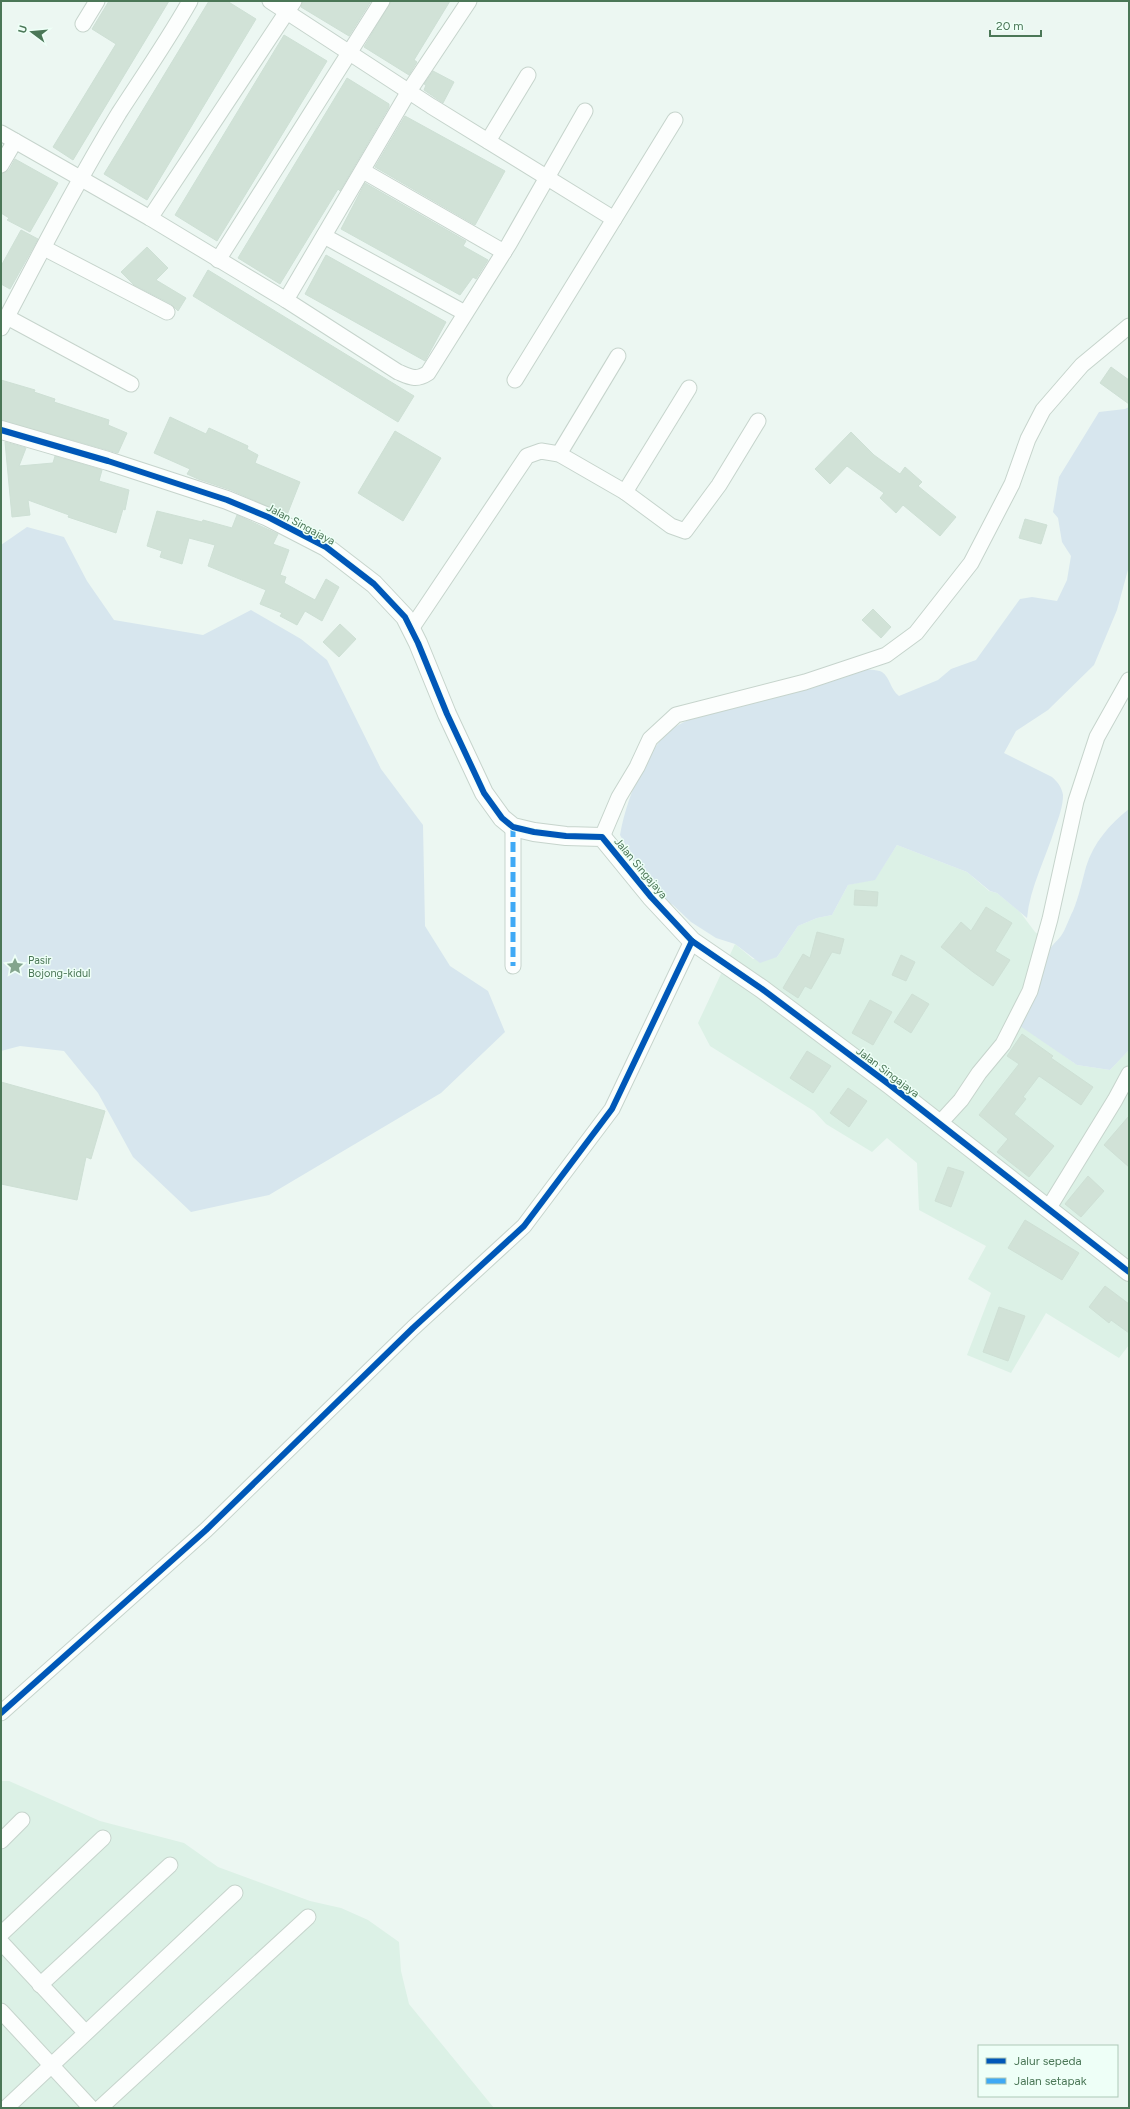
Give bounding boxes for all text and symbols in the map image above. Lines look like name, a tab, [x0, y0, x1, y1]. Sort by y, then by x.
north arrow	[12, 12, 52, 52]
scale bar	[990, 12, 1041, 38]
text: 20 m	[996, 19, 1024, 33]
text: U	[16, 24, 30, 35]
street label: Jalan Singajaya	[264, 501, 337, 548]
street label: Jalan Singajaya	[611, 835, 670, 901]
place label: Pasir Bojong-kidul	[28, 954, 91, 980]
place icon: Pasir Bojong-kidul	[5, 956, 25, 976]
street label: Jalan Singajaya	[854, 1045, 922, 1100]
legend	[978, 2045, 1118, 2097]
text: Jalur sepeda	[1014, 2054, 1082, 2068]
text: Jalan setapak	[1014, 2074, 1087, 2088]

